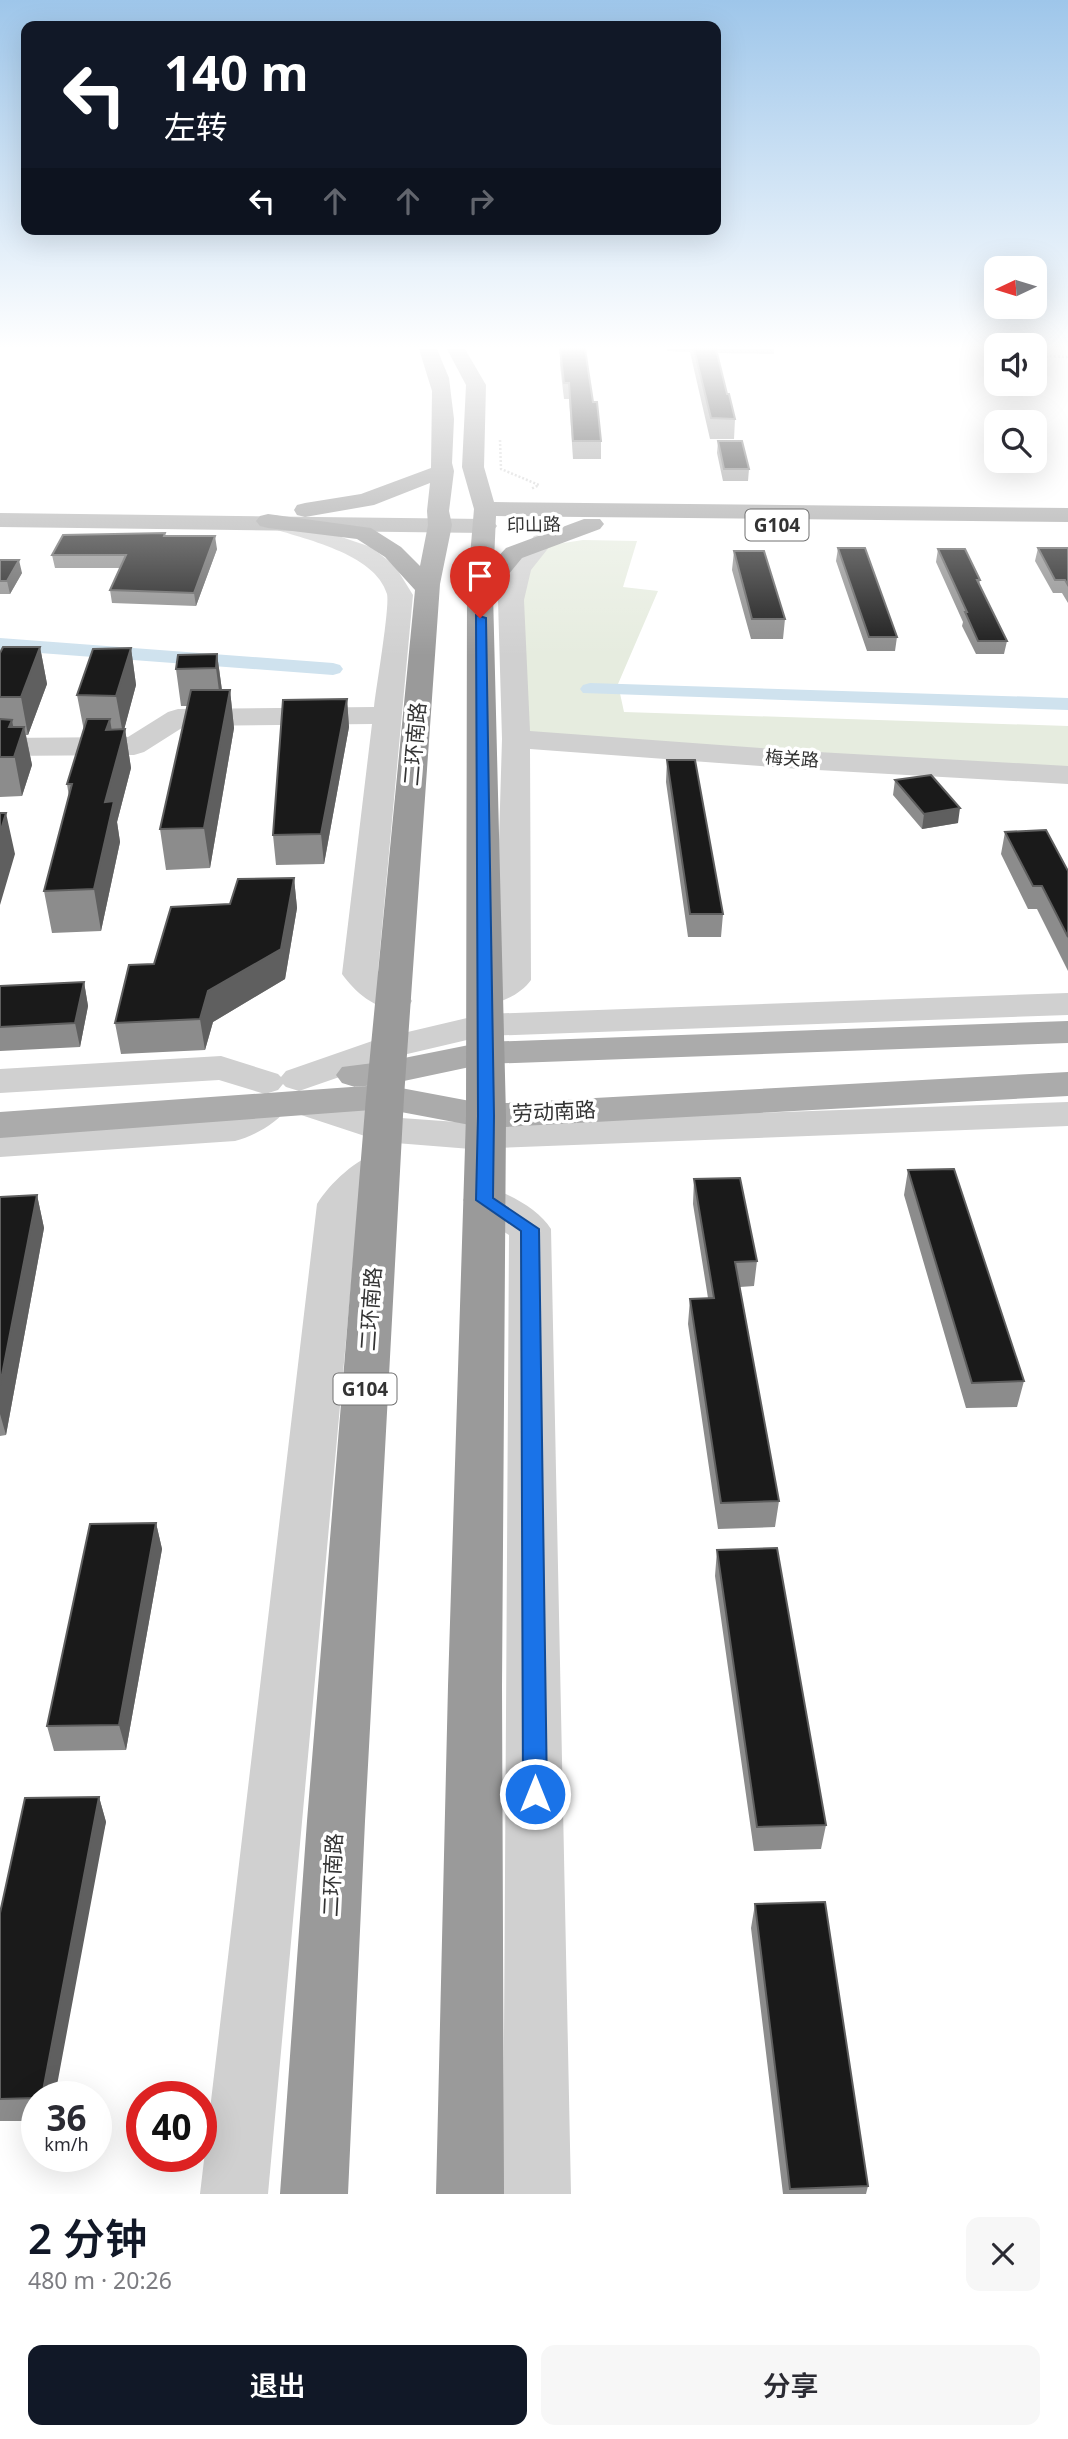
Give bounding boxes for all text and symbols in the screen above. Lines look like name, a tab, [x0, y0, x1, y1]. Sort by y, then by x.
text: 140 m	[164, 39, 309, 105]
icon: left	[49, 49, 140, 140]
text: 左转	[164, 105, 228, 148]
icon: left	[243, 182, 281, 220]
icon: ahead	[316, 182, 354, 220]
icon: ahead	[389, 182, 427, 220]
icon: right	[462, 182, 500, 220]
north arrow	[984, 256, 1046, 318]
map controls	[984, 256, 1047, 473]
button: sound	[984, 333, 1047, 396]
button: search	[984, 410, 1047, 473]
road number: G104	[746, 510, 808, 540]
street label: 印山路	[507, 512, 561, 536]
pin	[450, 546, 510, 618]
icon: arrive	[461, 557, 499, 595]
street label: 二环南路	[396, 701, 432, 787]
street label: 梅关路	[764, 744, 820, 772]
street label: 劳动南路	[511, 1095, 597, 1127]
street label: 二环南路	[353, 1266, 387, 1352]
road number: G104	[334, 1373, 396, 1404]
position arrow	[498, 1757, 572, 1831]
street label: 二环南路	[316, 1832, 348, 1918]
speed limit sign: 40	[126, 2081, 217, 2172]
text: 36	[46, 2094, 87, 2141]
text: km/h	[44, 2132, 89, 2156]
text: 2 分钟	[28, 2209, 147, 2266]
button: close	[966, 2217, 1040, 2291]
text: 480 m · 20:26	[28, 2264, 172, 2296]
button: 退出	[28, 2345, 527, 2425]
button: 分享	[541, 2345, 1040, 2425]

